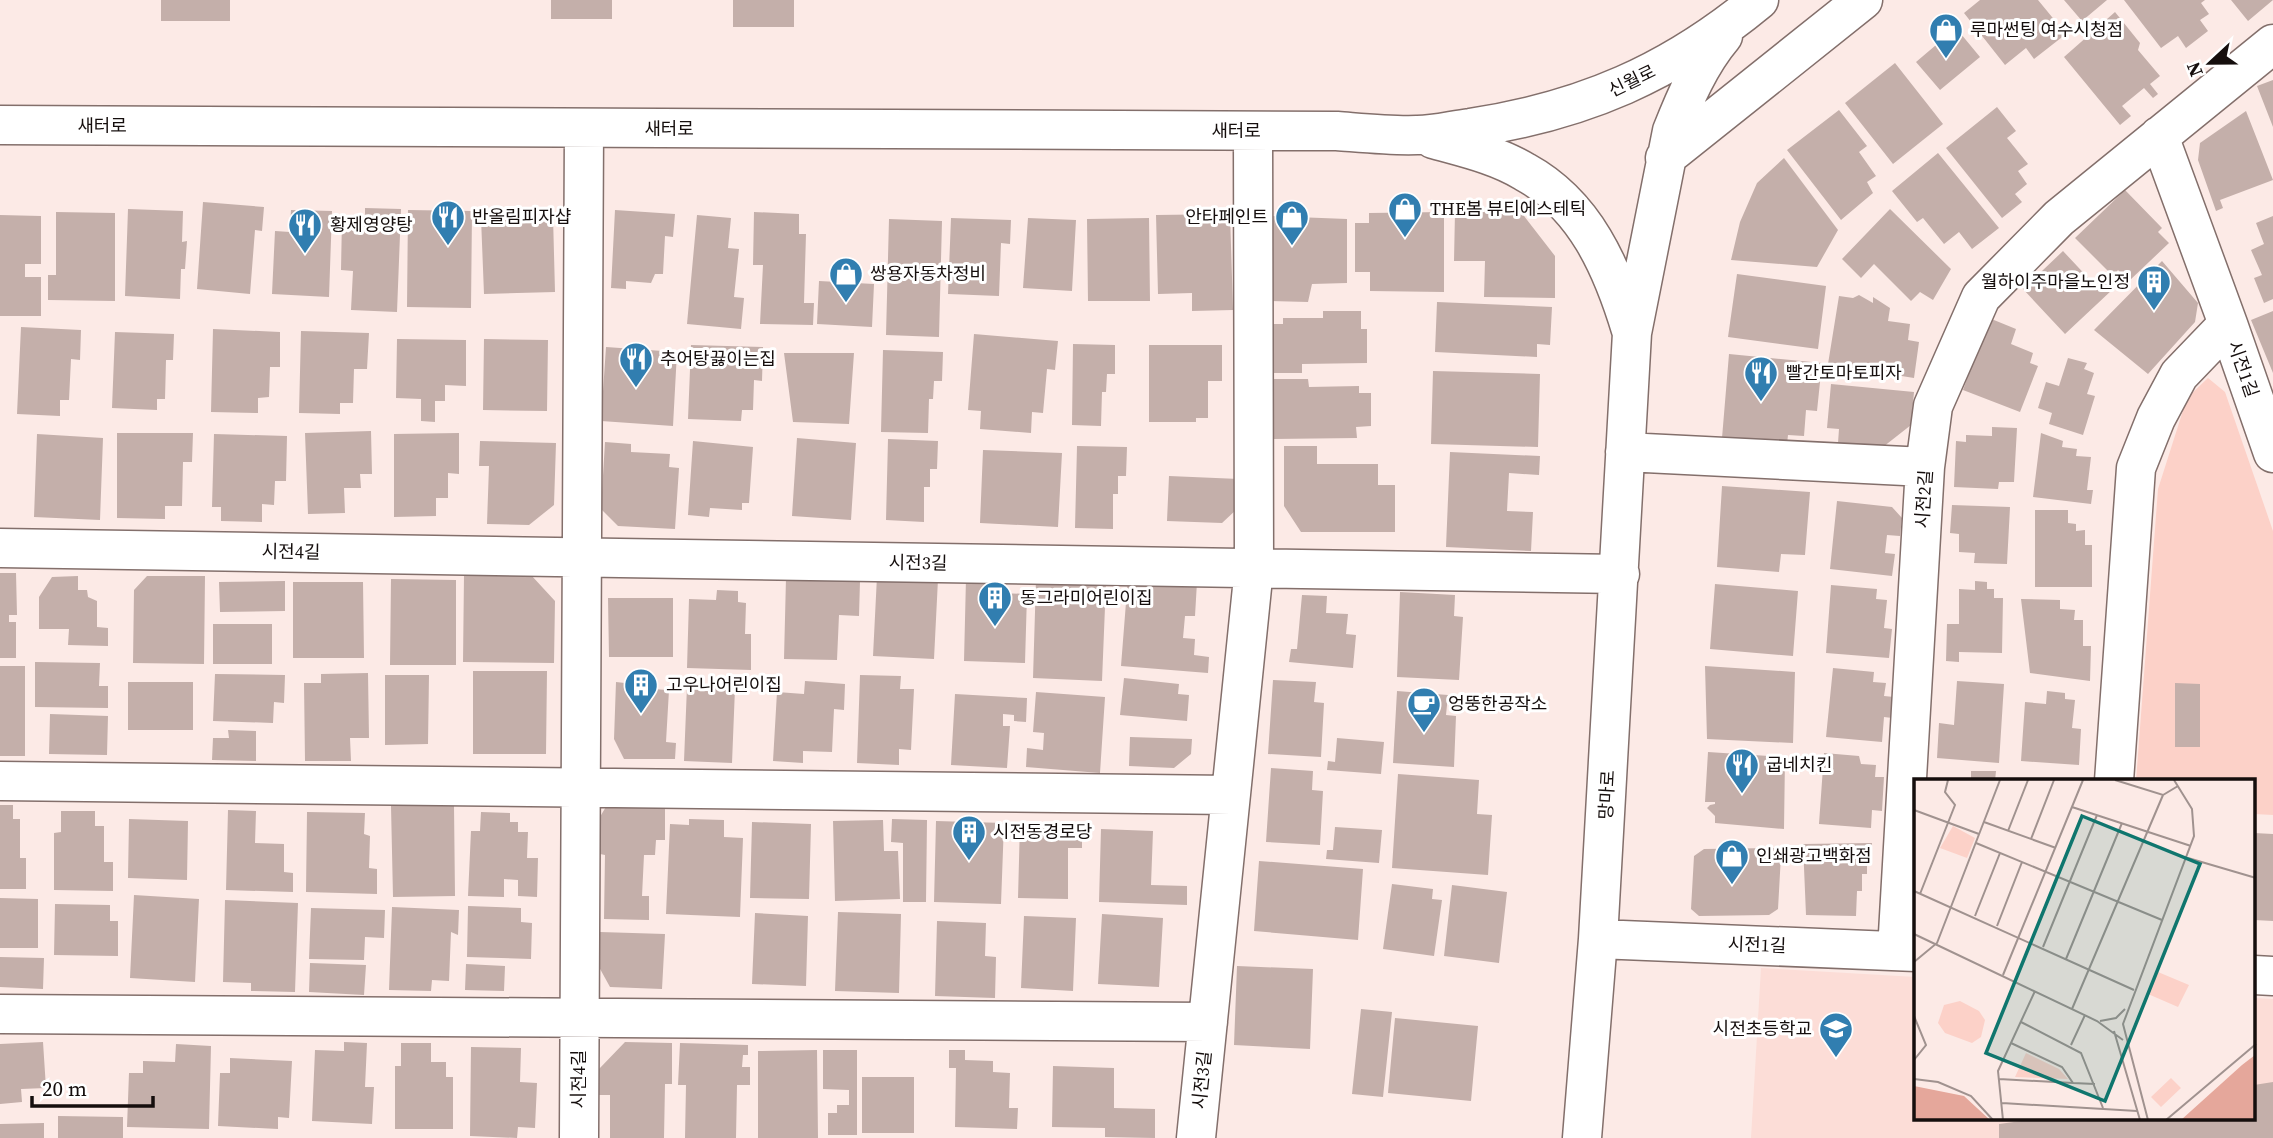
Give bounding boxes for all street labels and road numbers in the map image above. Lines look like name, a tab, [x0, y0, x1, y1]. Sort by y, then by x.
street label: 신월로	[1604, 58, 1660, 103]
street label: 새터로	[77, 113, 127, 138]
street label: 새터로	[644, 116, 694, 141]
street label: 새터로	[1211, 118, 1261, 143]
street label: 시전1길	[2222, 337, 2265, 401]
street label: 시전2길	[1909, 469, 1938, 529]
street label: 시전4길	[261, 538, 321, 565]
street label: 시전3길	[888, 549, 948, 576]
street label: 망마로	[1593, 770, 1620, 820]
street label: 시전1길	[1727, 931, 1787, 958]
street label: 시전3길	[1186, 1049, 1217, 1110]
street label: 시전4길	[566, 1050, 591, 1108]

